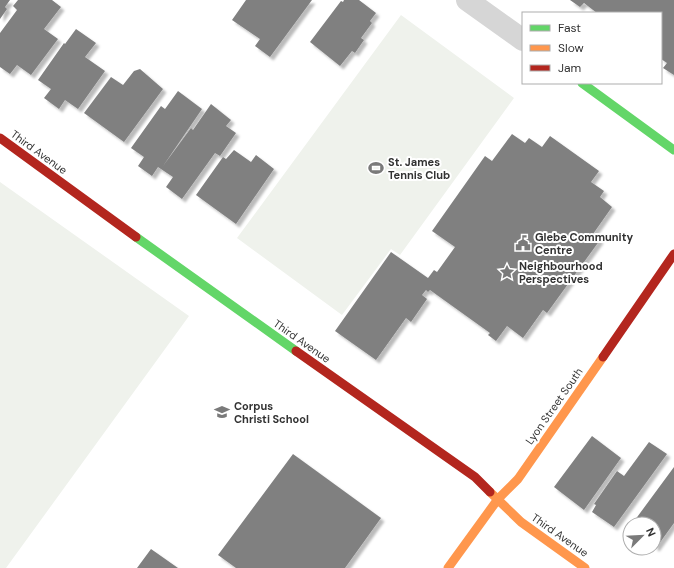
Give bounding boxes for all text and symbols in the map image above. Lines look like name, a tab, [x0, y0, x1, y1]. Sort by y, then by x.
legend	[522, 12, 662, 84]
text: Fast	[558, 20, 581, 36]
text: Slow	[558, 40, 584, 56]
text: Jam	[558, 60, 581, 76]
street label: Third Avenue	[8, 127, 70, 177]
place label: St. James Tennis Club	[388, 155, 450, 182]
sports icon: St. James Tennis Club	[367, 159, 385, 177]
place label: Glebe Community Centre	[535, 230, 633, 257]
public building icon: Glebe Community Centre	[514, 234, 532, 252]
place label: Neighbourhood Perspectives	[519, 259, 603, 286]
place icon: Neighbourhood Perspectives	[498, 263, 516, 281]
street label: Third Avenue	[271, 316, 333, 366]
street label: Lyon Street South	[522, 365, 586, 447]
place label: Corpus Christi School	[234, 399, 309, 426]
school or university icon: Corpus Christi School	[213, 403, 231, 421]
street label: Third Avenue	[529, 510, 591, 560]
north arrow	[622, 516, 662, 556]
text: N	[643, 525, 659, 538]

